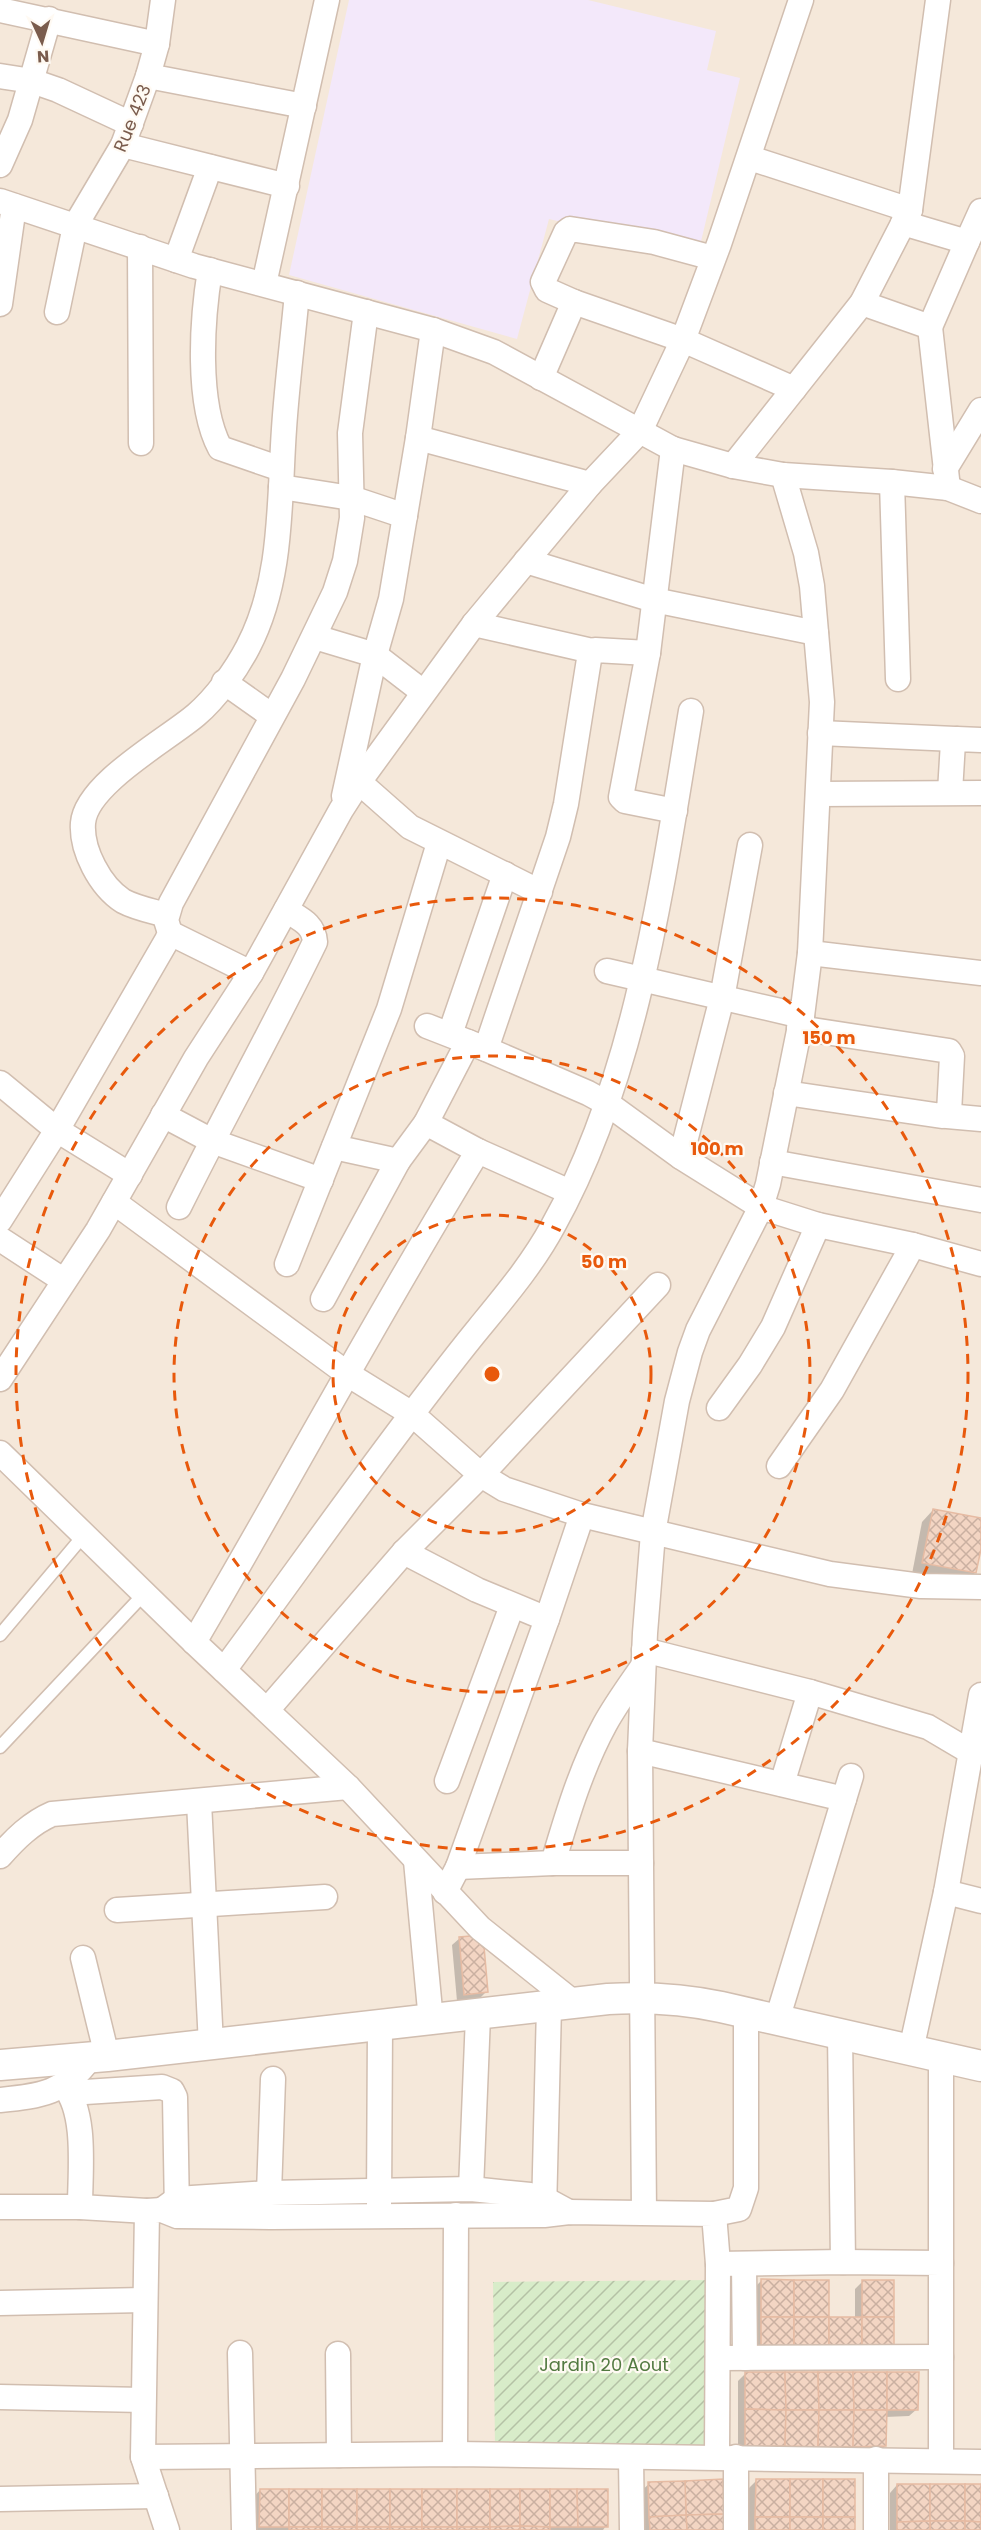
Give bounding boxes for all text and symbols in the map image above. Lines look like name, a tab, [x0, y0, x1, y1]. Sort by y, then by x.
north arrow	[12, 12, 72, 72]
text: N	[36, 45, 50, 68]
street label: Rue 423	[107, 81, 157, 155]
text: 150 m	[802, 1025, 856, 1050]
text: 100 m	[690, 1136, 744, 1161]
text: 50 m	[581, 1249, 627, 1274]
centre of rings	[482, 1364, 502, 1384]
park label: Jardin 20 Aout	[539, 2352, 669, 2377]

